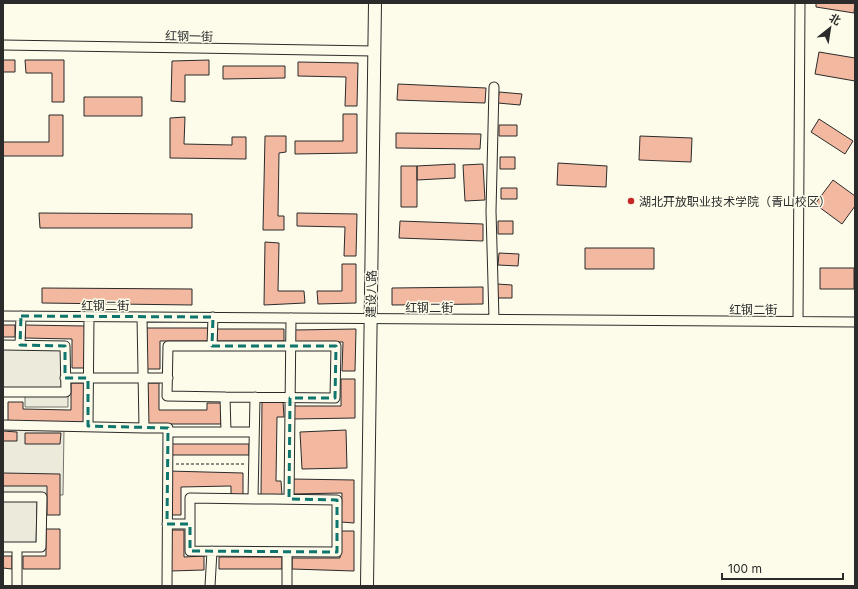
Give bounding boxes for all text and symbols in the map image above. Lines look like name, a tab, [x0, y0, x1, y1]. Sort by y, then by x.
north arrow	[810, 8, 850, 48]
text: 北	[827, 11, 843, 28]
street label: 红钢一街	[165, 28, 213, 44]
place label: 湖北开放职业技术学院（青山校区）	[639, 194, 831, 209]
marker: 湖北开放职业技术学院（青山校区）	[626, 196, 636, 206]
street label: 建设八路	[363, 270, 379, 318]
street label: 红钢二街	[81, 298, 129, 313]
street label: 红钢二街	[405, 300, 453, 315]
street label: 红钢二街	[729, 302, 777, 317]
scale bar	[722, 555, 843, 581]
text: 100 m	[728, 561, 762, 576]

